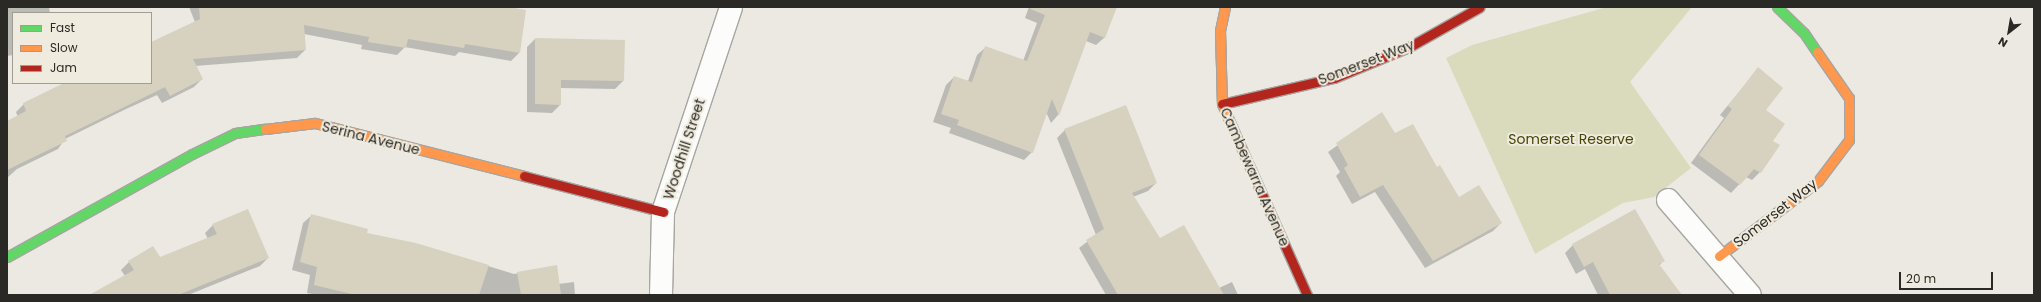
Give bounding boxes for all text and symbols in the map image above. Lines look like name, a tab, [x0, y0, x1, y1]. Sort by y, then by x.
legend	[12, 12, 152, 84]
north arrow	[1989, 12, 2029, 52]
text: Fast	[50, 19, 75, 36]
text: N	[1995, 33, 2010, 51]
street label: Somerset Way	[1316, 36, 1416, 88]
text: Slow	[50, 39, 78, 56]
text: Jam	[50, 59, 77, 76]
street label: Woodhill Street	[660, 96, 708, 202]
street label: Cambewarra Avenue	[1217, 105, 1293, 249]
street label: Serina Avenue	[320, 118, 422, 158]
park label: Somerset Reserve	[1508, 131, 1634, 147]
street label: Somerset Way	[1730, 175, 1820, 251]
scale bar	[1901, 264, 1995, 290]
text: 20 m	[1906, 270, 1936, 287]

